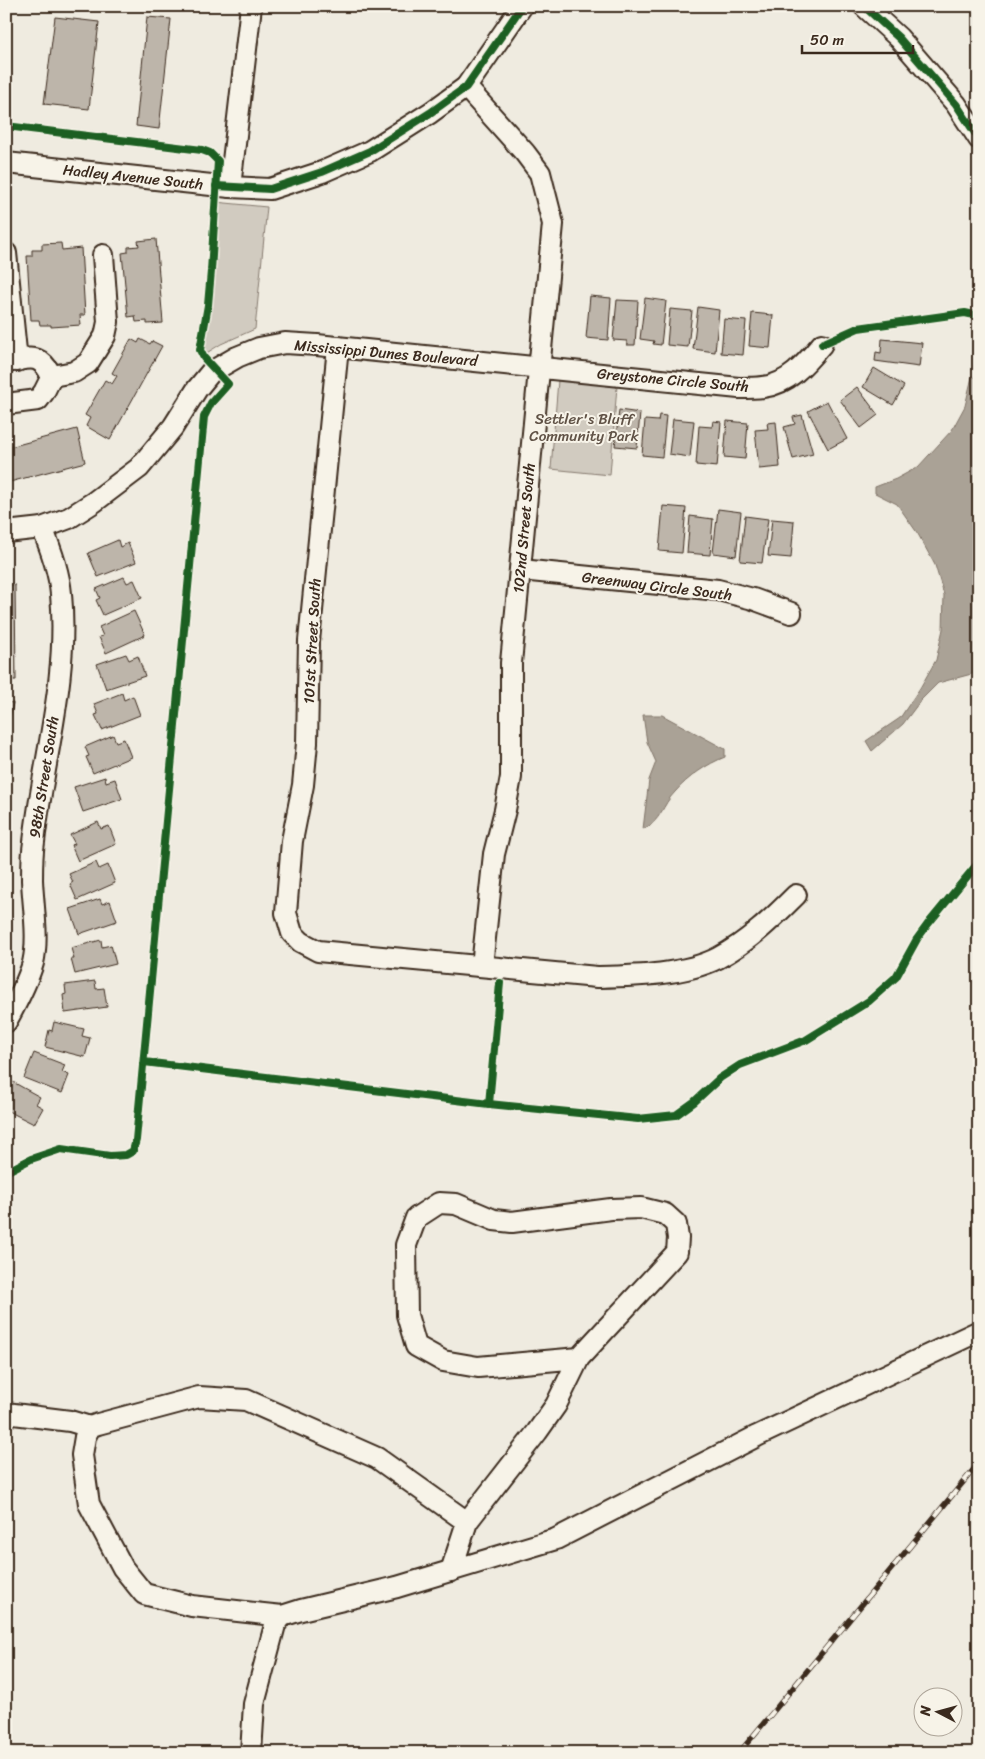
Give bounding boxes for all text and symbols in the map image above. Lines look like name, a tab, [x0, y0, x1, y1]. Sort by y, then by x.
scale bar	[802, 22, 914, 54]
text: 50 m	[810, 27, 845, 53]
street label: Hadley Avenue South	[62, 157, 204, 197]
street label: Mississippi Dunes Boulevard	[293, 332, 480, 374]
street label: Greystone Circle South	[596, 360, 750, 400]
park label: Settler's Bluff Community Park	[529, 406, 640, 449]
street label: 102nd Street South	[505, 462, 543, 594]
street label: Greenway Circle South	[581, 564, 734, 608]
street label: 101st Street South	[296, 577, 328, 705]
street label: 98th Street South	[22, 714, 66, 840]
north arrow	[912, 1686, 962, 1736]
text: N	[913, 1704, 939, 1718]

